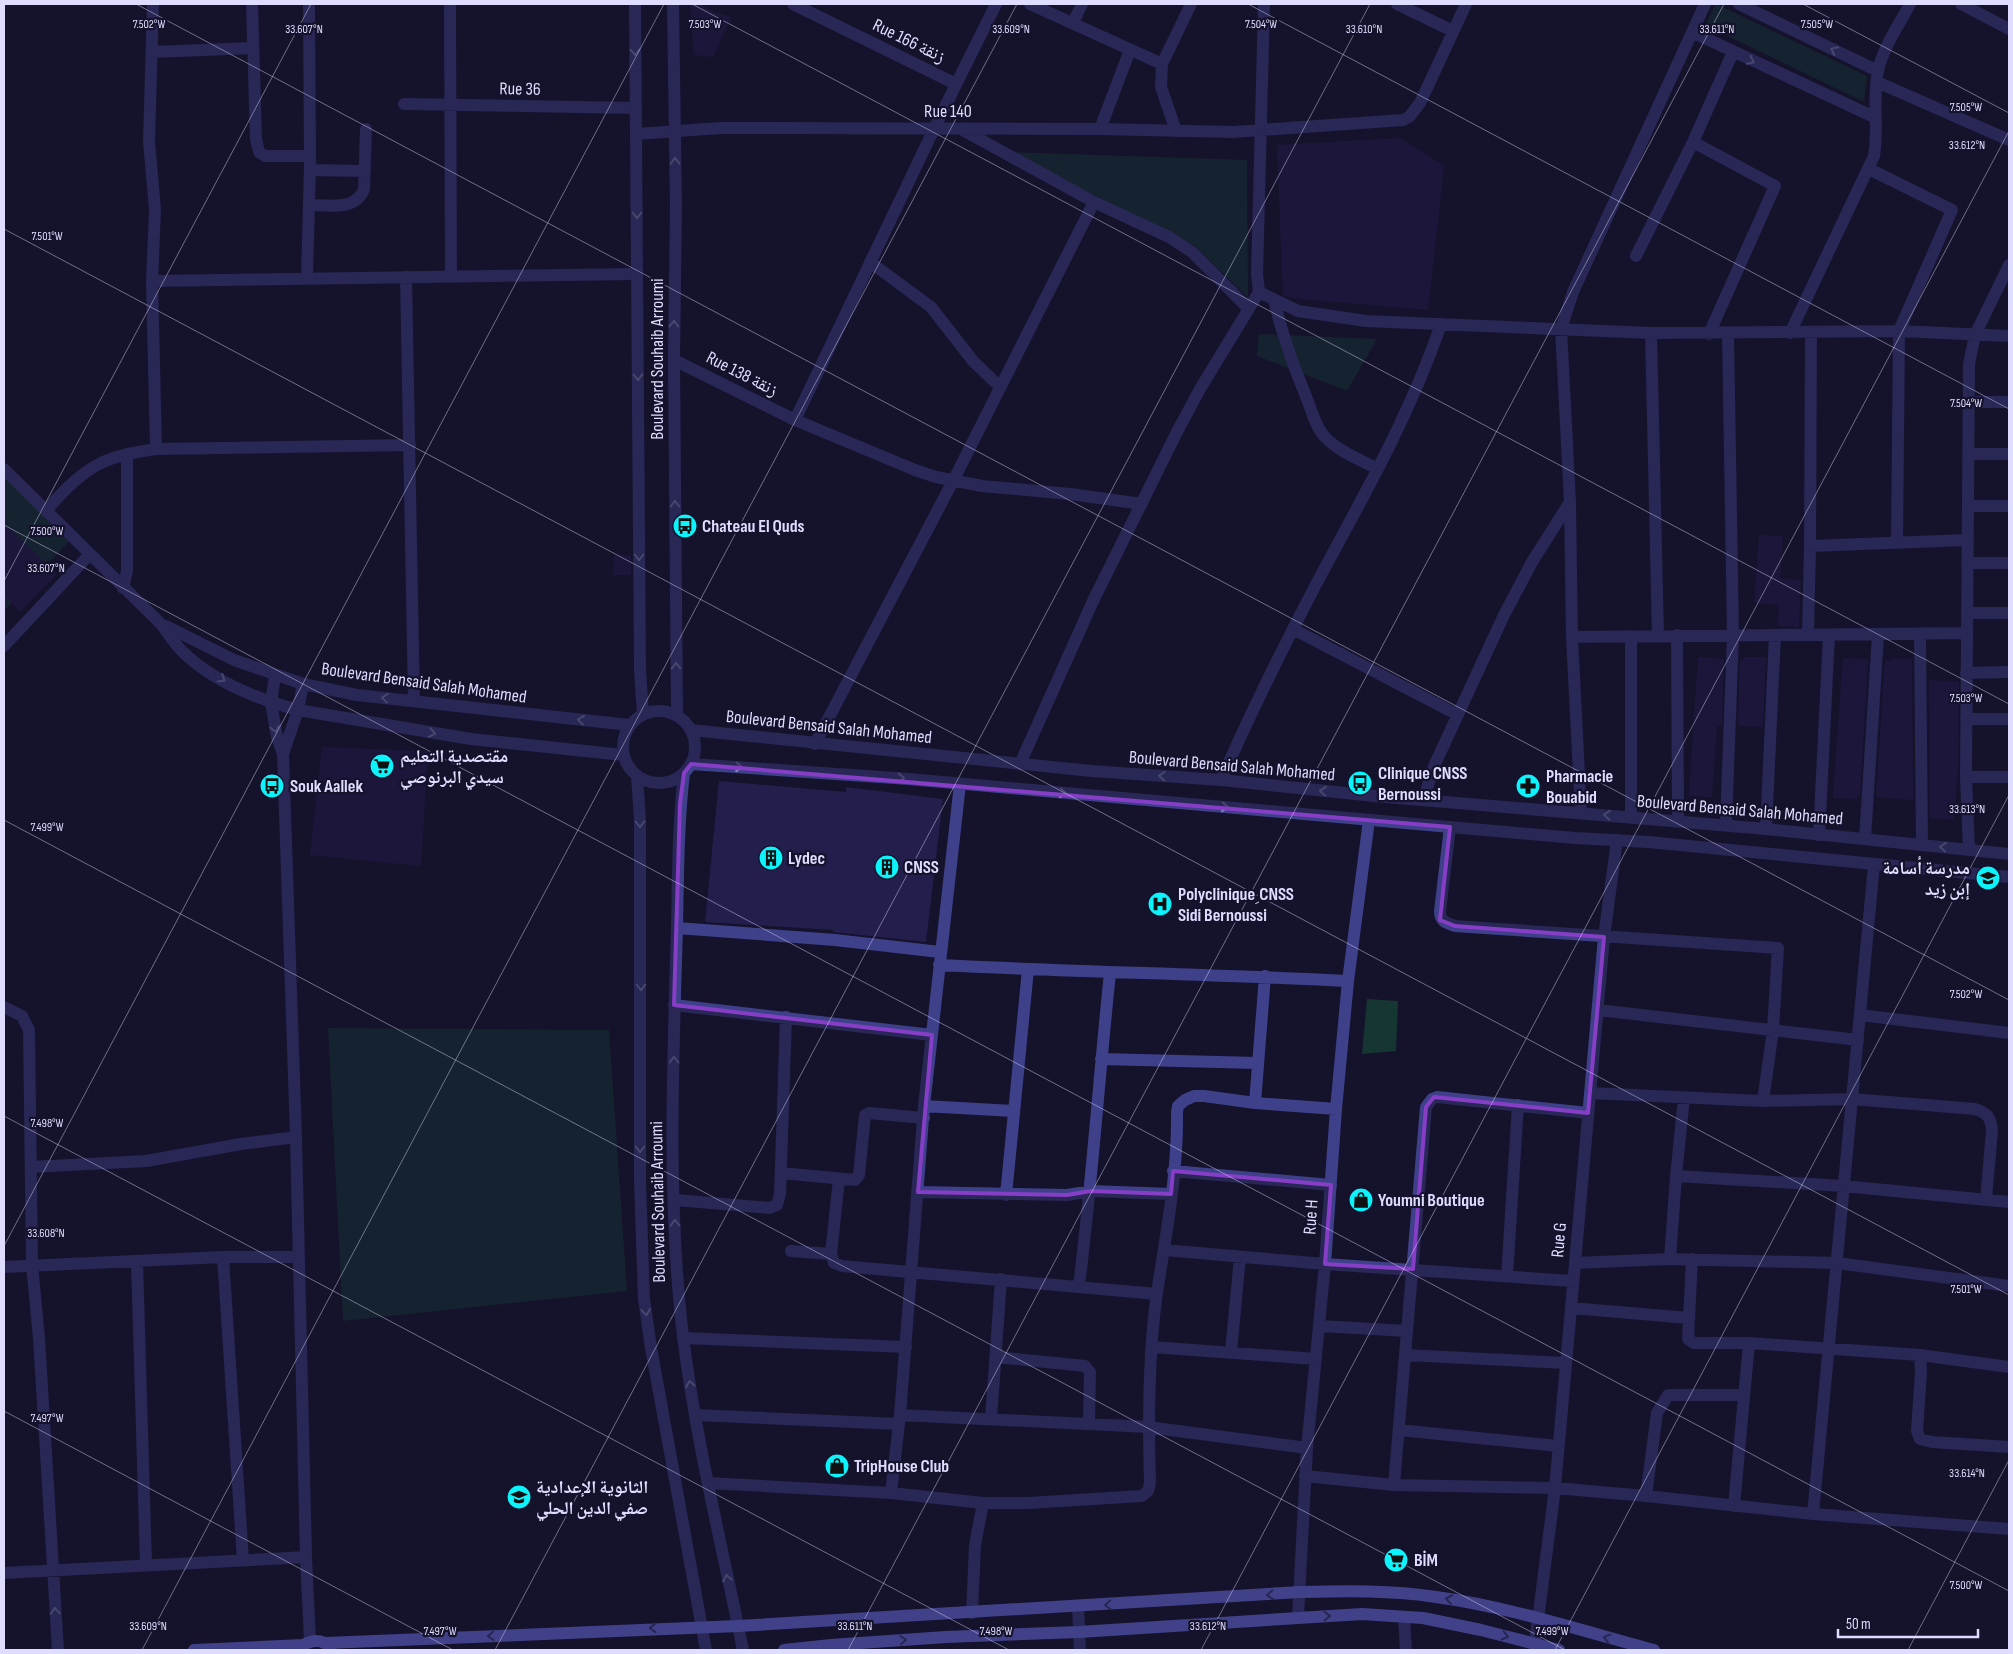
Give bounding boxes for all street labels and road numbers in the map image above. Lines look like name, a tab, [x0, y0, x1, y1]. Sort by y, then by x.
street label: Rue 166 زنقة	[869, 14, 949, 68]
street label: Rue 36	[499, 78, 541, 100]
street label: Rue 140	[924, 101, 972, 122]
street label: Boulevard Souhaib Arroumi	[647, 278, 668, 440]
street label: Rue 138 زنقة	[703, 347, 781, 401]
street label: Boulevard Bensaid Salah Mohamed	[320, 658, 528, 708]
street label: Boulevard Bensaid Salah Mohamed	[725, 706, 933, 748]
street label: Boulevard Bensaid Salah Mohamed	[1128, 747, 1336, 785]
street label: Boulevard Bensaid Salah Mohamed	[1636, 791, 1844, 829]
street label: Boulevard Souhaib Arroumi	[646, 1121, 670, 1283]
street label: Rue H	[1299, 1199, 1323, 1235]
street label: Rue G	[1547, 1222, 1571, 1258]

